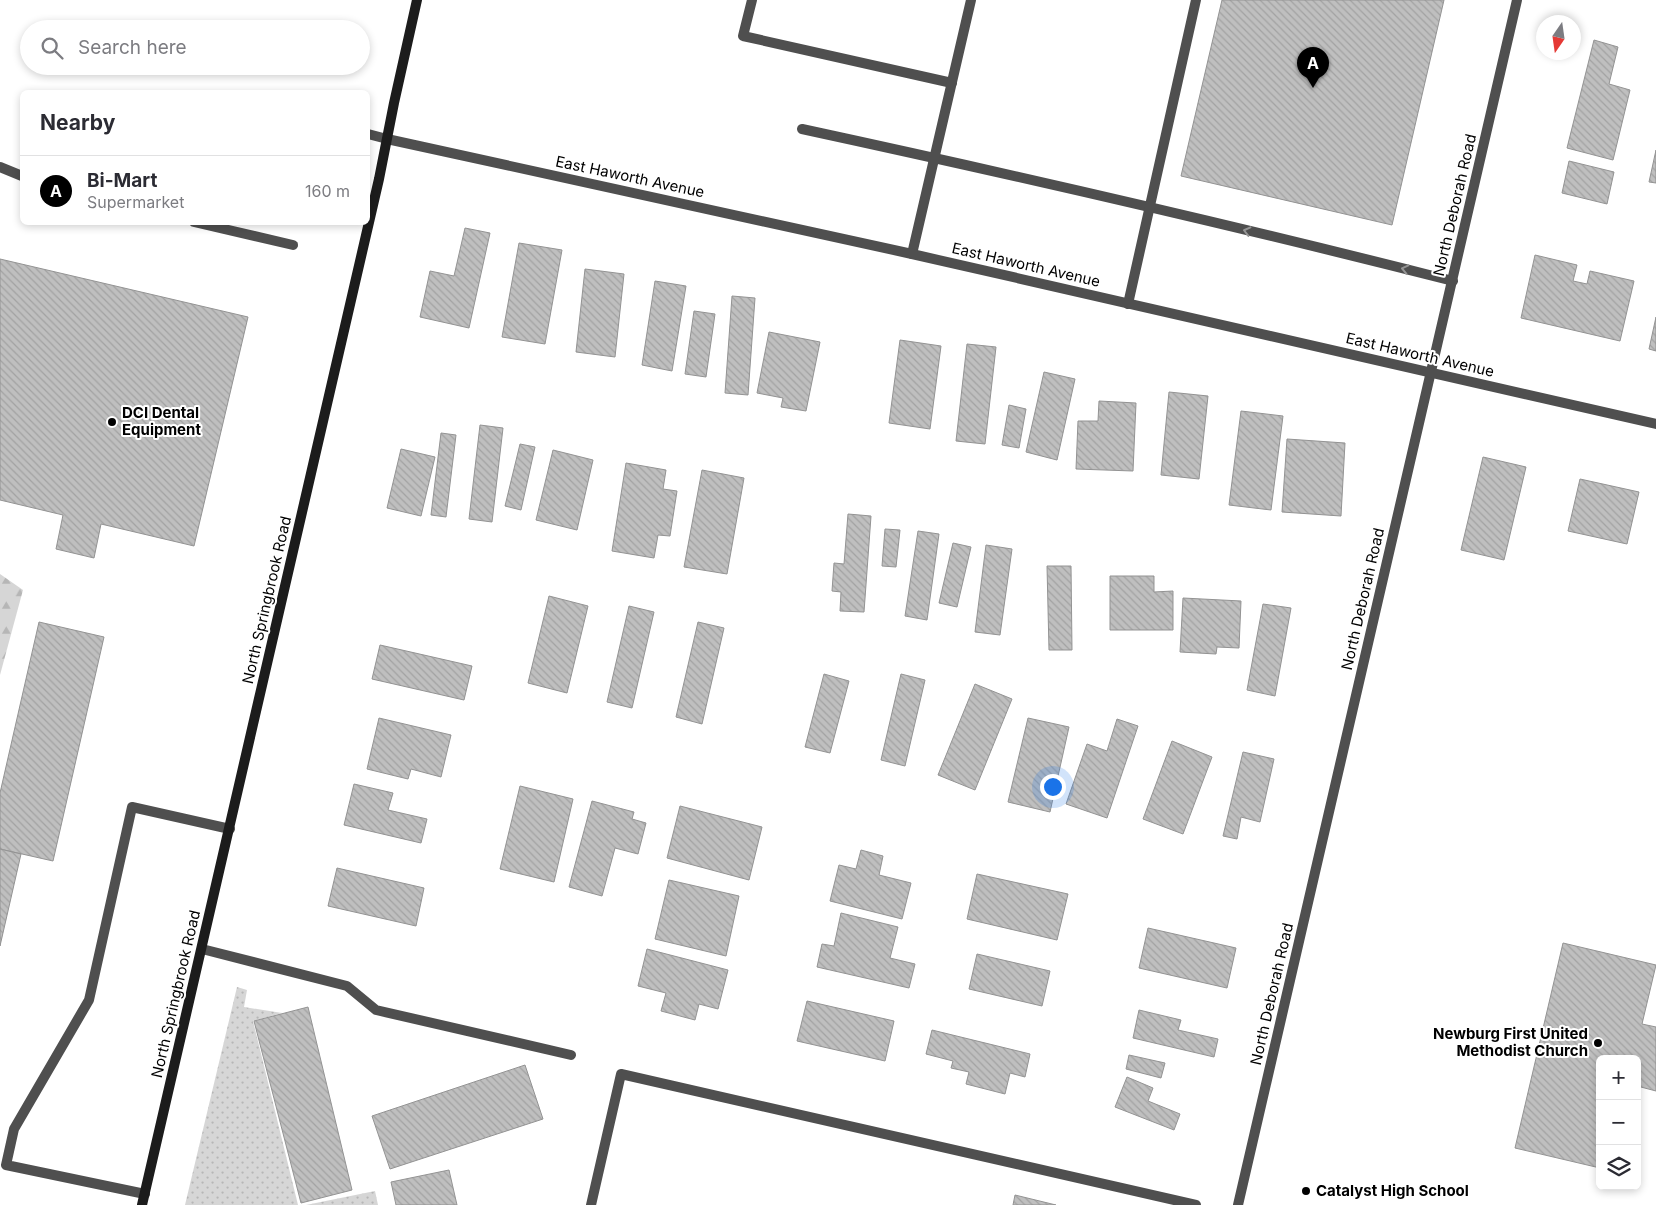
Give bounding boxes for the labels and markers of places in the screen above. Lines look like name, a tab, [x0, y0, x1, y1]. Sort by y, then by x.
pin: A	[1297, 47, 1329, 88]
place label: DCI Dental Equipment	[122, 403, 201, 439]
marker: DCI Dental Equipment	[106, 416, 118, 428]
place label: Newburg First United Methodist Church	[1433, 1024, 1588, 1060]
marker: Newburg First United Methodist Church	[1592, 1037, 1604, 1049]
place label: Catalyst High School	[1316, 1181, 1469, 1200]
marker: Catalyst High School	[1300, 1185, 1312, 1197]

